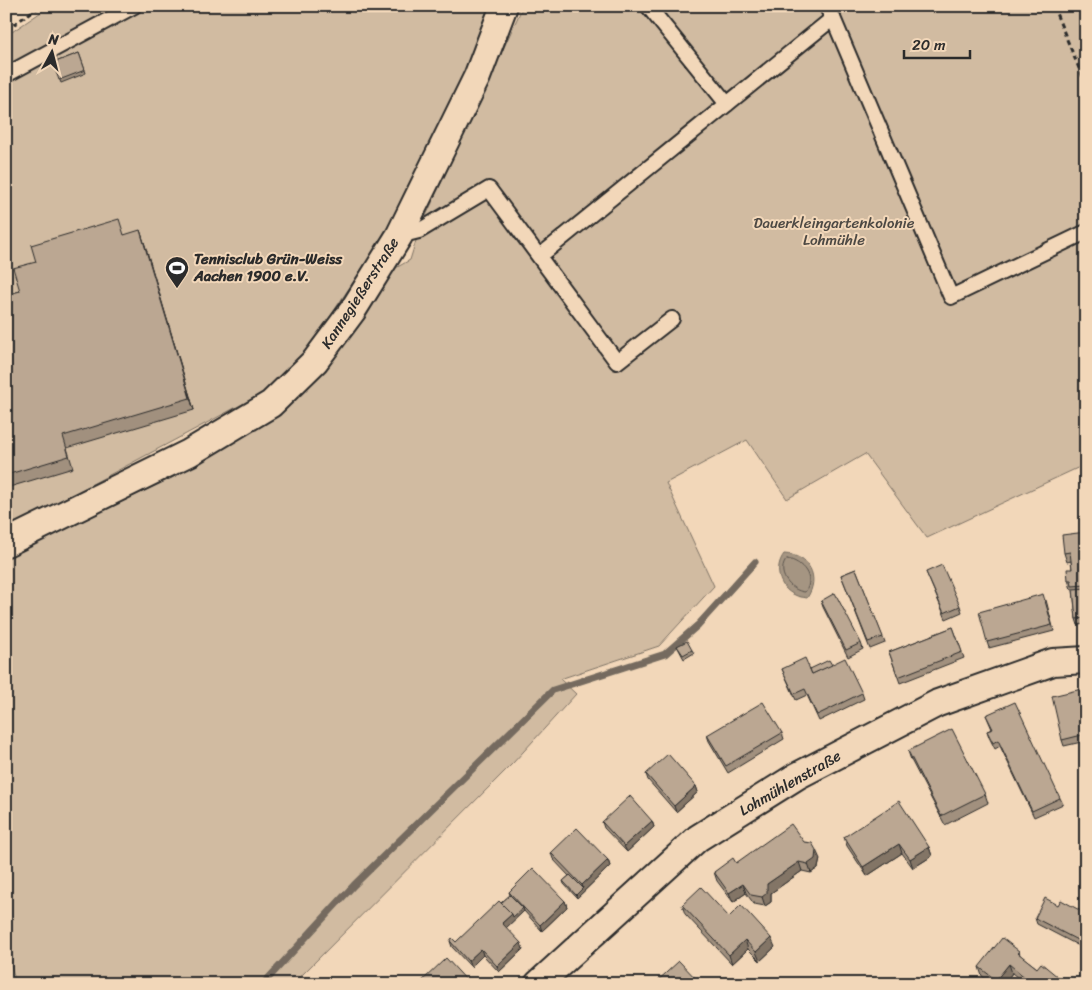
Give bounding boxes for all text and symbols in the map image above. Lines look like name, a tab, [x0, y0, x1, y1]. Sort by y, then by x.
text: N	[46, 26, 60, 53]
north arrow	[28, 28, 78, 78]
scale bar	[904, 28, 971, 60]
text: 20 m	[912, 32, 946, 58]
park label: Dauerkleingartenkolonie Lohmühle	[754, 210, 915, 253]
street label: Kannegießerstraße	[314, 232, 406, 354]
place label: Tennisclub Grün-Weiss Aachen 1900 e.V.	[193, 246, 343, 289]
sports icon: Tennisclub Grün-Weiss Aachen 1900 e.V.	[164, 255, 190, 289]
street label: Lohmühlenstraße	[734, 743, 846, 823]

